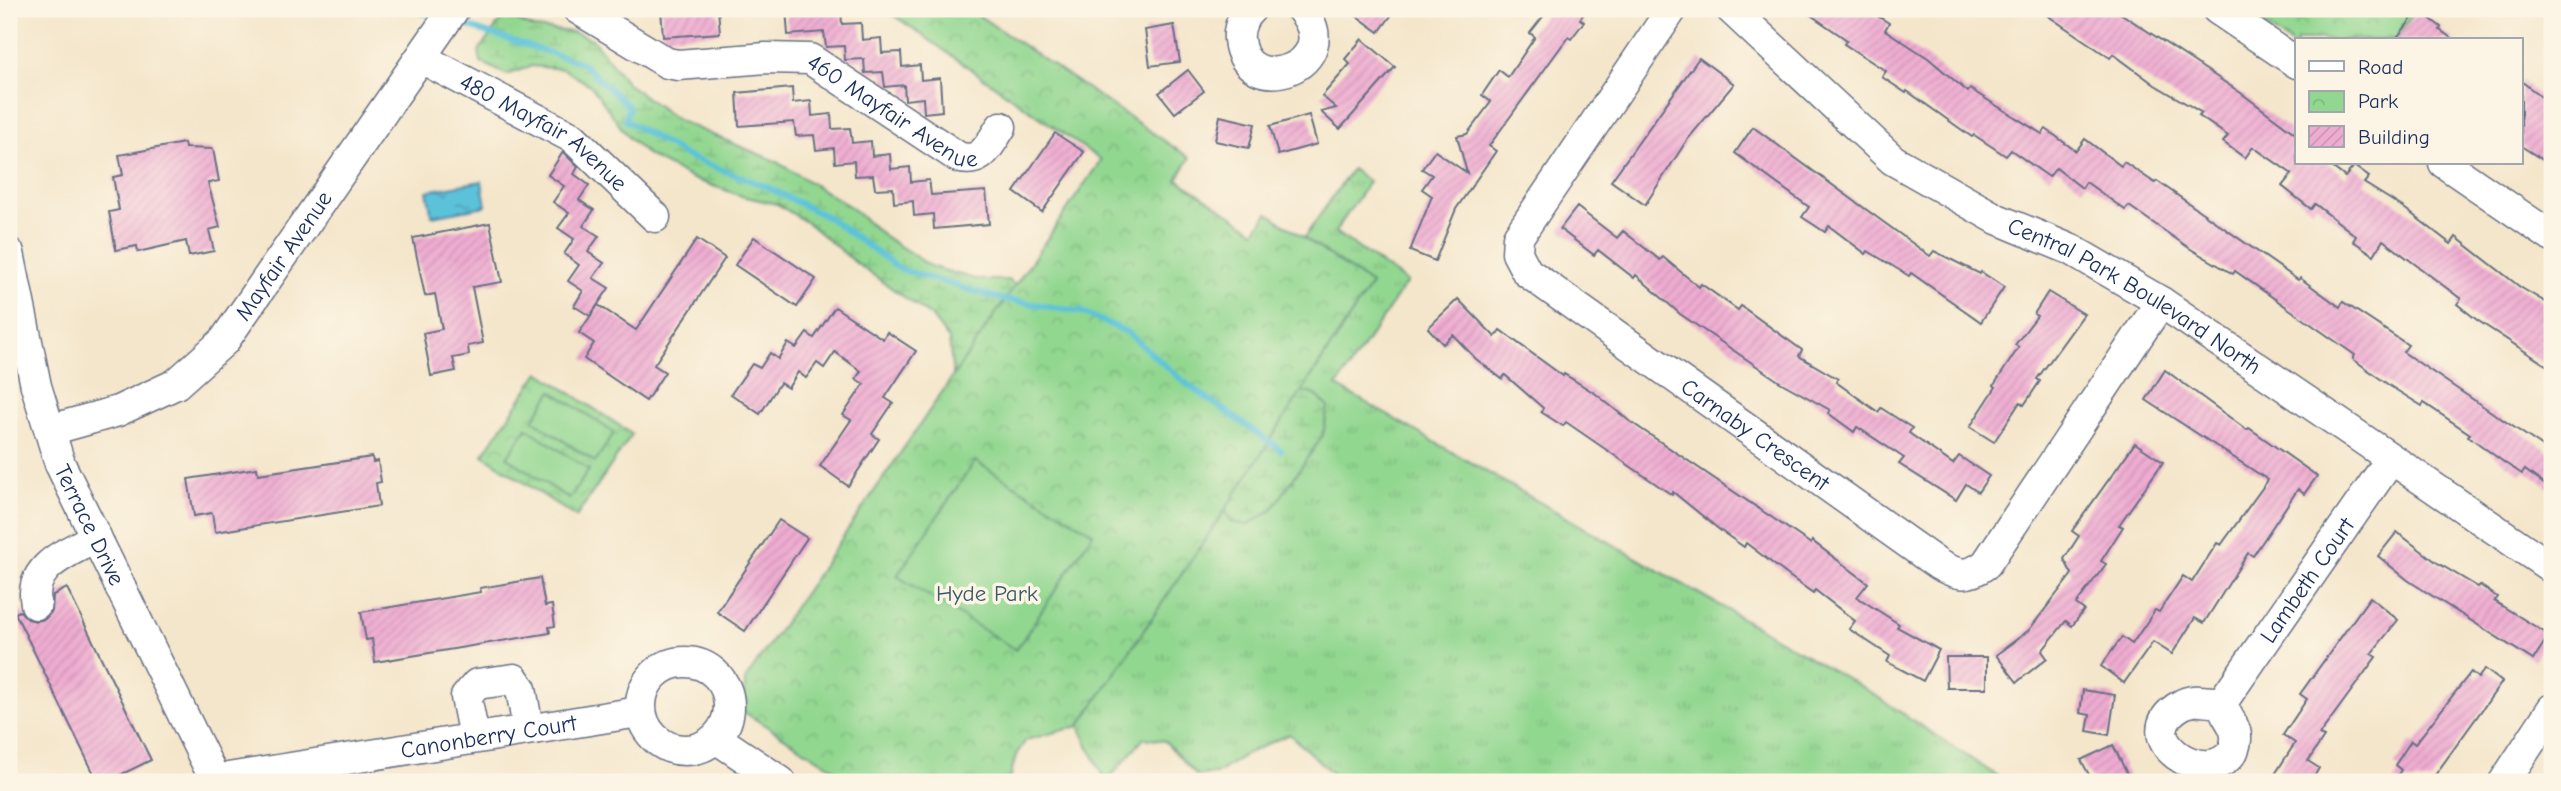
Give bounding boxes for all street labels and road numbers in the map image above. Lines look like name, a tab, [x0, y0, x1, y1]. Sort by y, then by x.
street label: 460 Mayfair Avenue	[803, 48, 979, 173]
street label: 480 Mayfair Avenue	[455, 67, 633, 197]
street label: Mayfair Avenue	[229, 186, 337, 325]
street label: Central Park Boulevard North	[2004, 212, 2267, 380]
street label: Carnaby Crescent	[1676, 373, 1836, 497]
street label: Terrace Drive	[49, 460, 131, 590]
street label: Lambeth Court	[2254, 511, 2360, 648]
street label: Canonberry Court	[399, 709, 580, 764]

